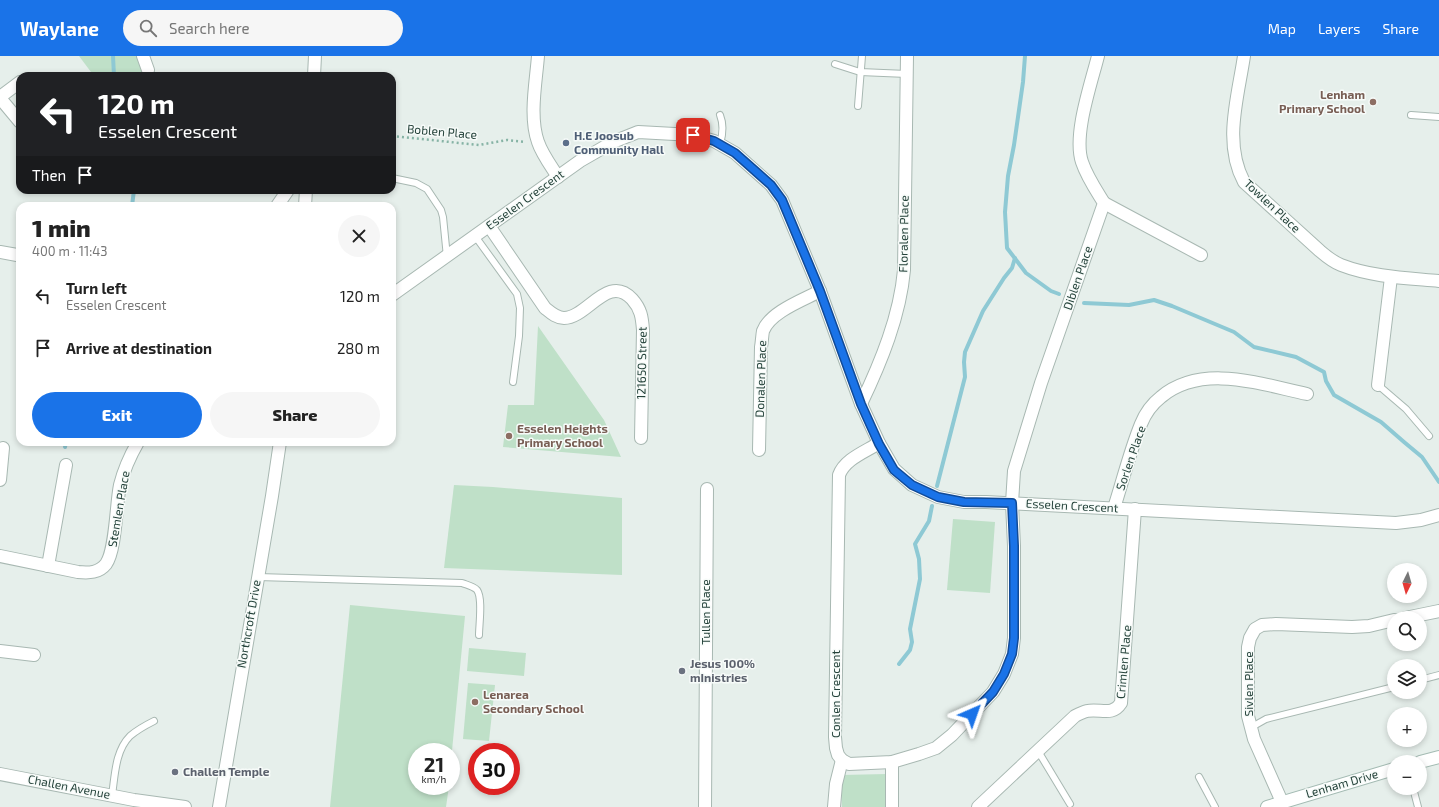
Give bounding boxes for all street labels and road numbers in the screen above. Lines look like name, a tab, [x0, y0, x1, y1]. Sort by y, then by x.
street label: Boblen Place	[407, 121, 478, 141]
street label: Esselen Crescent	[483, 166, 566, 232]
street label: Towlen Place	[1242, 176, 1304, 235]
street label: Floralen Place	[895, 195, 911, 273]
street label: Diblen Place	[1060, 244, 1095, 312]
street label: 121650 Street	[633, 326, 649, 400]
street label: Donalen Place	[752, 340, 768, 418]
street label: Sorlen Place	[1112, 423, 1148, 492]
street label: Stemlen Place	[104, 470, 132, 548]
street label: Esselen Crescent	[1025, 496, 1119, 514]
street label: Northcroft Drive	[233, 579, 263, 669]
street label: Tullen Place	[698, 579, 712, 645]
street label: Crimlen Place	[1113, 624, 1133, 700]
street label: Conlen Crescent	[828, 650, 842, 738]
street label: Sivlen Place	[1241, 651, 1255, 717]
street label: Lenham Drive	[1304, 766, 1380, 800]
street label: Challen Avenue	[27, 771, 112, 801]

